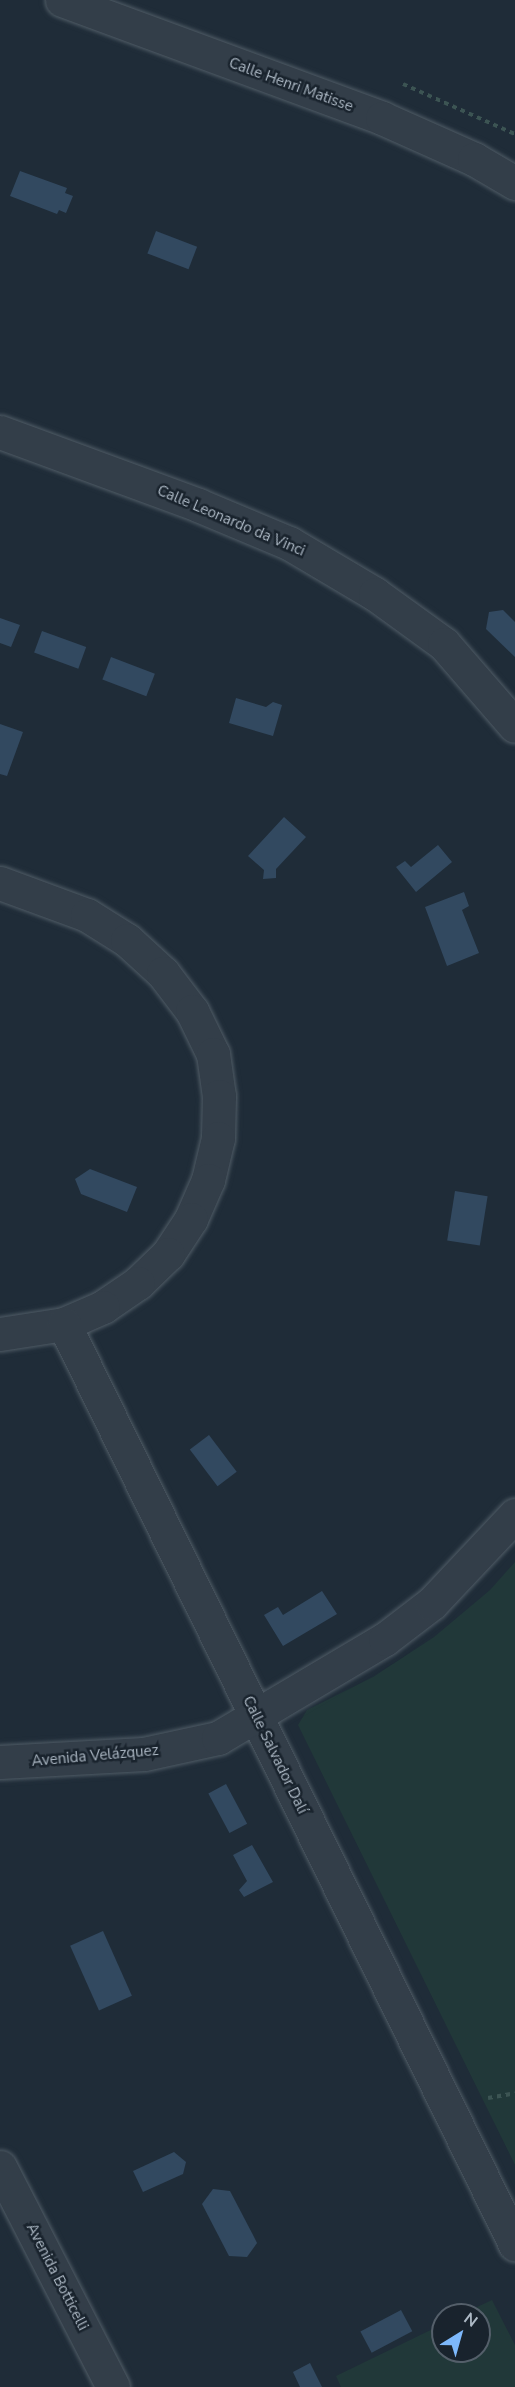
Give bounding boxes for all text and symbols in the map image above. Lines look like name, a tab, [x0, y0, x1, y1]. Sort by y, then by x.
street label: Calle Henri Matisse	[226, 54, 356, 116]
street label: Calle Leonardo da Vinci	[154, 482, 308, 560]
street label: Calle Salvador Dalí	[239, 1693, 311, 1817]
street label: Avenida Velázquez	[31, 1741, 159, 1771]
street label: Avenida Botticelli	[22, 2220, 92, 2334]
north arrow	[431, 2303, 491, 2363]
text: N	[459, 2308, 482, 2333]

